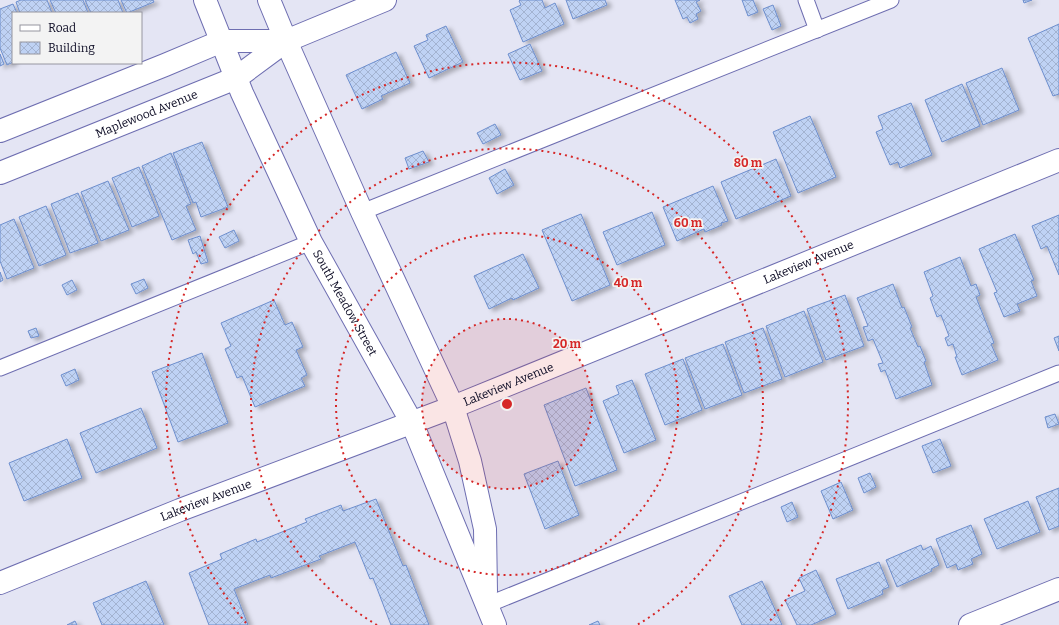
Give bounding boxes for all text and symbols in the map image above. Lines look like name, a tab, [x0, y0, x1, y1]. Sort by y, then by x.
legend	[12, 12, 142, 64]
text: Road	[48, 21, 76, 35]
text: Building	[48, 41, 95, 55]
street label: Maplewood Avenue	[93, 87, 200, 141]
text: 80 m	[734, 156, 763, 170]
text: 60 m	[674, 216, 703, 230]
street label: Lakeview Avenue	[761, 237, 856, 287]
street label: South Meadow Street	[310, 248, 380, 359]
text: 40 m	[614, 276, 643, 290]
text: 20 m	[553, 337, 582, 351]
street label: Lakeview Avenue	[461, 360, 556, 409]
centre of rings	[500, 397, 514, 411]
street label: Lakeview Avenue	[158, 477, 253, 524]

